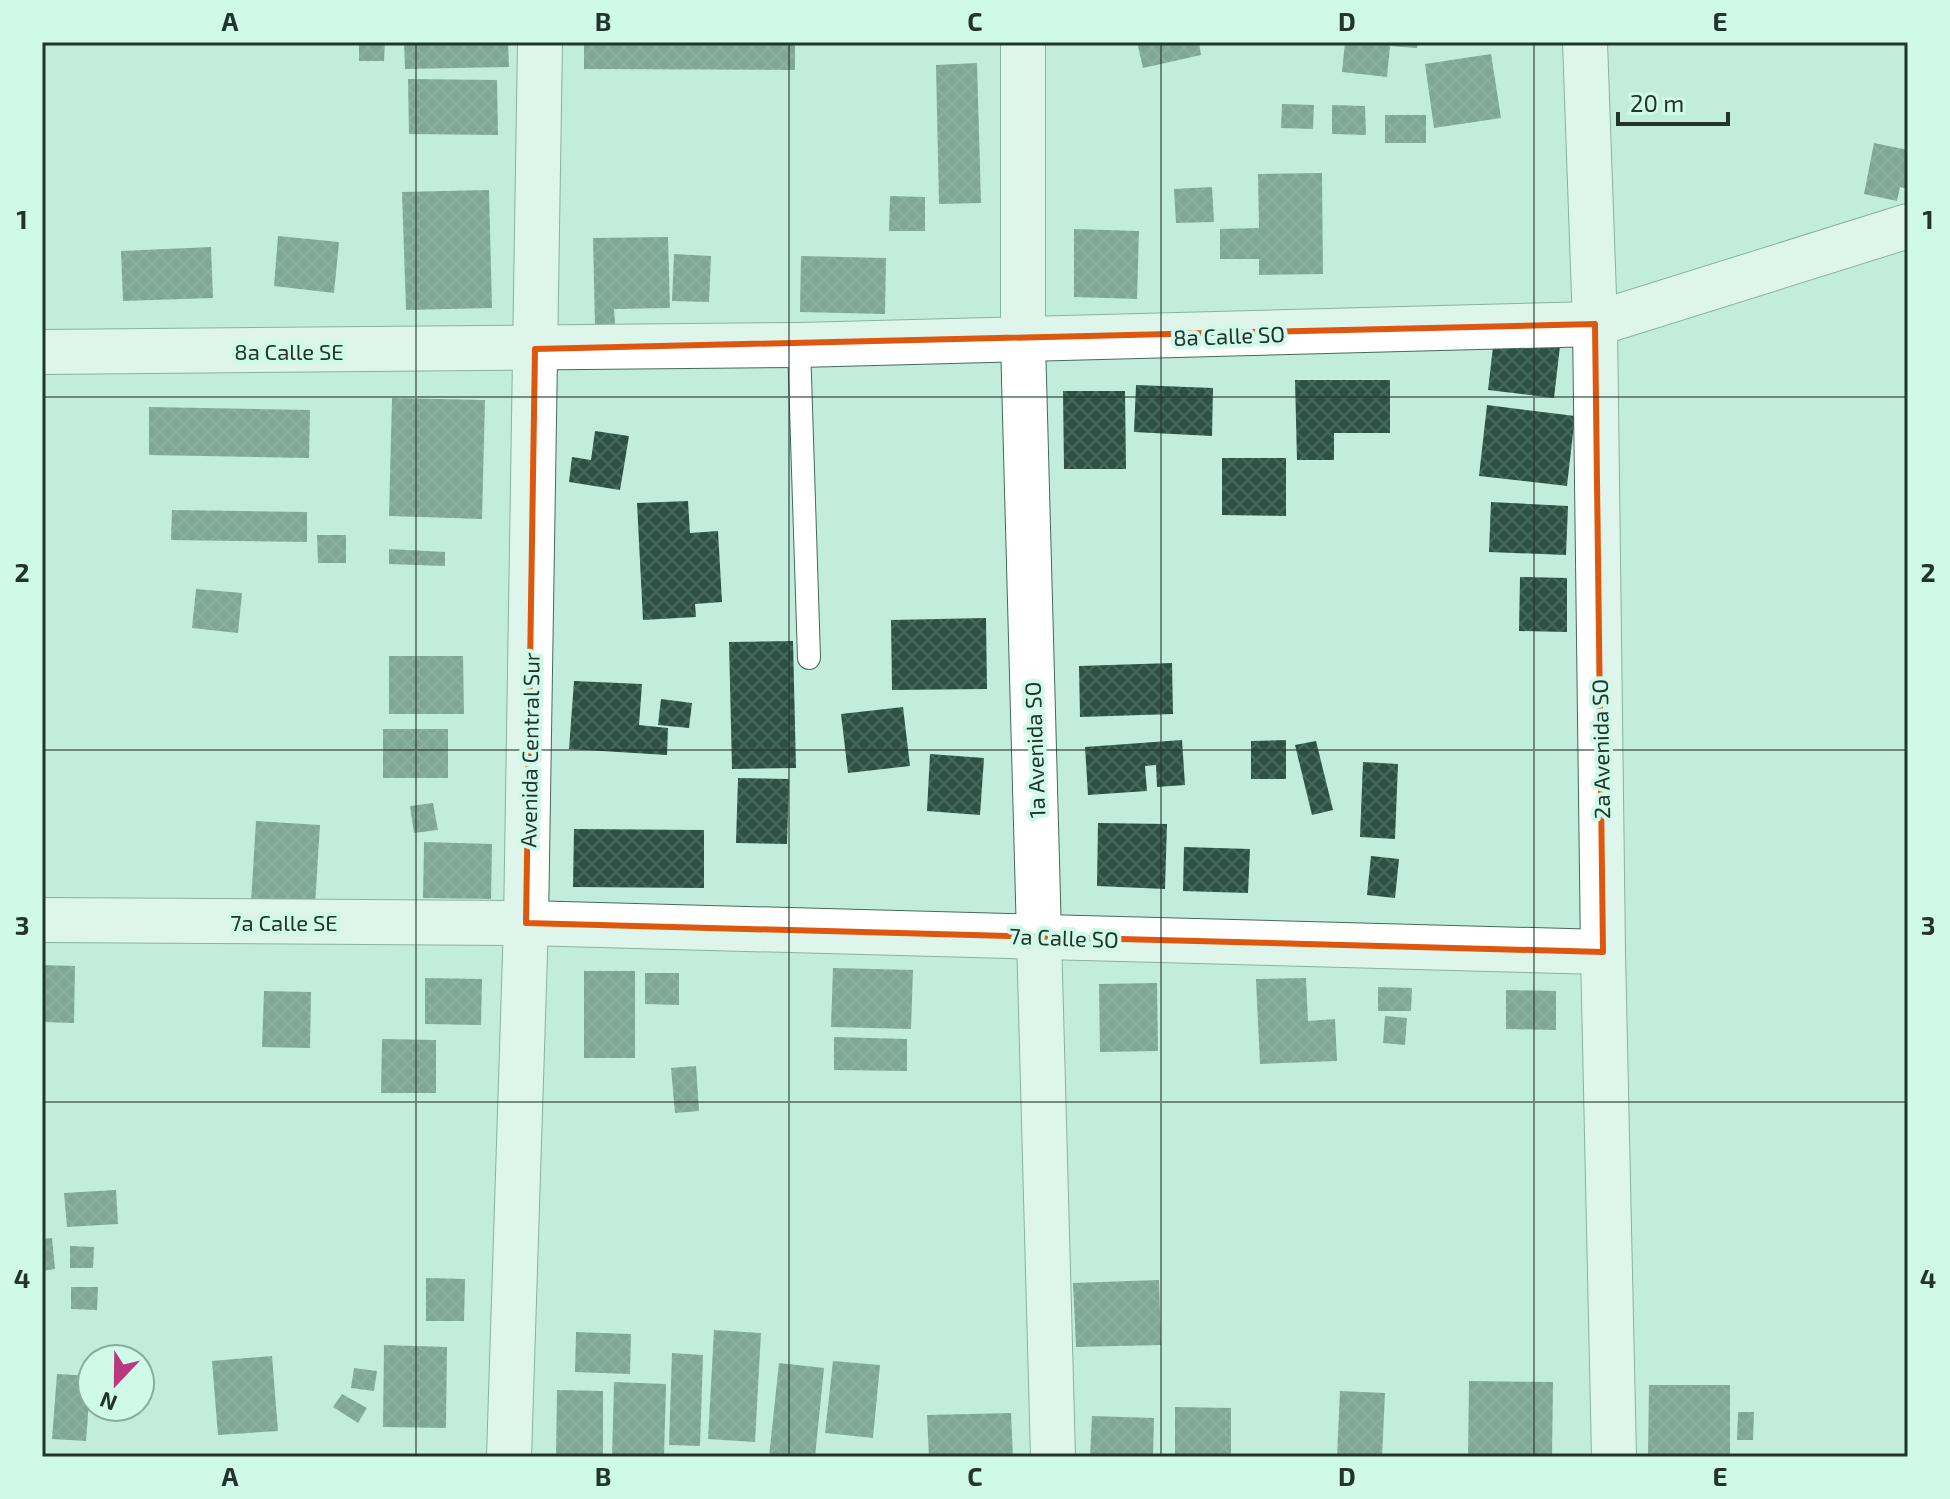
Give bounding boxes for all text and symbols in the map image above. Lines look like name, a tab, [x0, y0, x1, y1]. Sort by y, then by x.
text: A	[222, 5, 239, 36]
text: B	[595, 5, 611, 36]
text: C	[967, 5, 983, 36]
text: D	[1338, 5, 1356, 36]
text: E	[1712, 5, 1728, 36]
scale bar	[1618, 76, 1728, 126]
text: 20 m	[1630, 88, 1684, 117]
text: 1	[16, 203, 28, 234]
text: 1	[1922, 203, 1934, 234]
street label: 8a Calle SO	[1173, 320, 1285, 350]
street label: 8a Calle SE	[234, 338, 344, 364]
text: 2	[14, 556, 30, 587]
text: 2	[1920, 556, 1936, 587]
street label: Avenida Central Sur	[514, 652, 544, 848]
street label: 2a Avenida SO	[1586, 679, 1614, 819]
street label: 1a Avenida SO	[1019, 681, 1049, 819]
text: 3	[15, 909, 29, 940]
street label: 7a Calle SE	[230, 909, 338, 935]
text: 3	[1921, 909, 1935, 940]
street label: 7a Calle SO	[1009, 922, 1119, 952]
text: 4	[14, 1262, 30, 1293]
text: 4	[1920, 1262, 1936, 1293]
north arrow	[76, 1343, 156, 1423]
text: N	[96, 1387, 120, 1418]
text: A	[222, 1460, 239, 1491]
text: B	[595, 1460, 611, 1491]
text: C	[967, 1460, 983, 1491]
text: D	[1338, 1460, 1356, 1491]
text: E	[1712, 1460, 1728, 1491]

